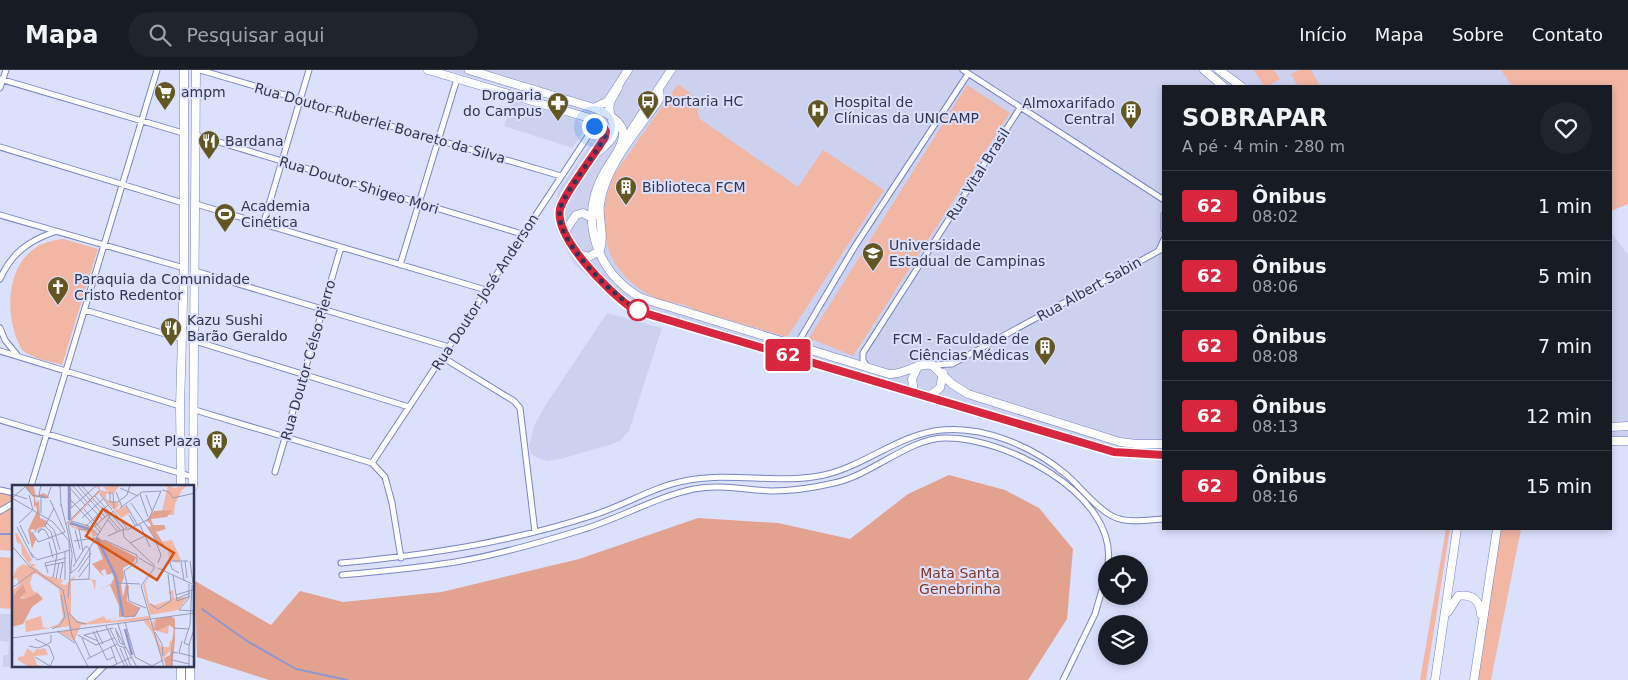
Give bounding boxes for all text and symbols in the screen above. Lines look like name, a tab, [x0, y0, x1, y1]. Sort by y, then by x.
search box	[128, 12, 478, 57]
text: Mapa	[25, 21, 98, 49]
icon: search	[146, 21, 174, 49]
text: Pesquisar aqui	[186, 24, 325, 46]
text: Início	[1299, 24, 1347, 45]
text: Mapa	[1375, 24, 1424, 45]
text: Sobre	[1452, 24, 1504, 45]
text: Contato	[1532, 24, 1603, 45]
street label: Rua Doutor Ruberlei Boareto da Silva	[253, 79, 507, 167]
supermarket icon: ampm	[153, 80, 177, 111]
place label: ampm	[181, 84, 226, 100]
place label: Drogaria do Campus	[463, 87, 542, 119]
bus stop icon: Portaria HC	[636, 89, 660, 120]
pharmacy icon: Drogaria do Campus	[546, 91, 570, 122]
place label: Portaria HC	[664, 93, 744, 109]
place label: Hospital de Clínicas da UNICAMP	[834, 94, 979, 126]
place label: Almoxarifado Central	[1022, 95, 1115, 127]
hospital icon: Hospital de Clínicas da UNICAMP	[806, 98, 830, 129]
building icon: Almoxarifado Central	[1119, 99, 1143, 130]
button: heart	[1540, 102, 1592, 154]
text: SOBRAPAR	[1182, 104, 1327, 132]
your location	[582, 114, 607, 139]
street label: Rua Vital Brasil	[943, 125, 1013, 223]
restaurant icon: Bardana	[197, 129, 221, 160]
place label: Bardana	[225, 133, 284, 149]
text: A pé · 4 min · 280 m	[1182, 137, 1345, 156]
street label: Rua Doutor Shigeo Mori	[277, 153, 441, 217]
building icon: Biblioteca FCM	[614, 175, 638, 206]
place label: Biblioteca FCM	[642, 179, 745, 195]
text: Ônibus	[1252, 185, 1327, 207]
text: 62	[1197, 195, 1222, 216]
text: 1 min	[1538, 195, 1592, 217]
place label: Academia Cinética	[241, 198, 310, 230]
sports icon: Academia Cinética	[213, 202, 237, 233]
text: 08:02	[1252, 207, 1298, 226]
street label: Rua Doutor José Anderson	[428, 211, 542, 373]
place label: Universidade Estadual de Campinas	[889, 237, 1045, 269]
school or university icon: Universidade Estadual de Campinas	[861, 241, 885, 272]
street label: Rua Albert Sabin	[1034, 254, 1144, 324]
text: Ônibus	[1252, 255, 1327, 277]
text: 62	[1197, 265, 1222, 286]
text: 5 min	[1538, 265, 1592, 287]
place label: Paraquia da Comunidade Cristo Redentor	[74, 271, 250, 303]
church icon: Paraquia da Comunidade Cristo Redentor	[46, 275, 70, 306]
text: 08:06	[1252, 277, 1298, 296]
street label: Rua Doutor Célso Pierro	[277, 278, 339, 442]
unlabelled marker	[627, 299, 649, 321]
place label: Kazu Sushi Barão Geraldo	[187, 312, 288, 344]
restaurant icon: Kazu Sushi Barão Geraldo	[159, 316, 183, 347]
text: Ônibus	[1252, 325, 1327, 347]
place label: FCM - Faculdade de Ciências Médicas	[892, 331, 1029, 363]
building icon: FCM - Faculdade de Ciências Médicas	[1033, 335, 1057, 366]
text: 62	[1197, 335, 1222, 356]
text: 7 min	[1538, 335, 1592, 357]
line badge: 62	[766, 339, 810, 371]
text: 62	[775, 344, 801, 365]
text: 08:08	[1252, 347, 1298, 366]
text: Ônibus	[1252, 395, 1327, 417]
text: 62	[1197, 405, 1222, 426]
text: 12 min	[1526, 405, 1592, 427]
text: 08:13	[1252, 417, 1298, 436]
building icon: Sunset Plaza	[205, 429, 229, 460]
place label: Sunset Plaza	[112, 433, 201, 449]
text: Ônibus	[1252, 465, 1327, 487]
text: 62	[1197, 475, 1222, 496]
text: 15 min	[1526, 475, 1592, 497]
inset map	[12, 485, 195, 668]
text: 08:16	[1252, 487, 1298, 506]
map controls	[1098, 555, 1148, 665]
button: locate	[1098, 555, 1148, 605]
park label: Mata Santa Genebrinha	[919, 565, 1001, 597]
button: layers	[1098, 615, 1148, 665]

